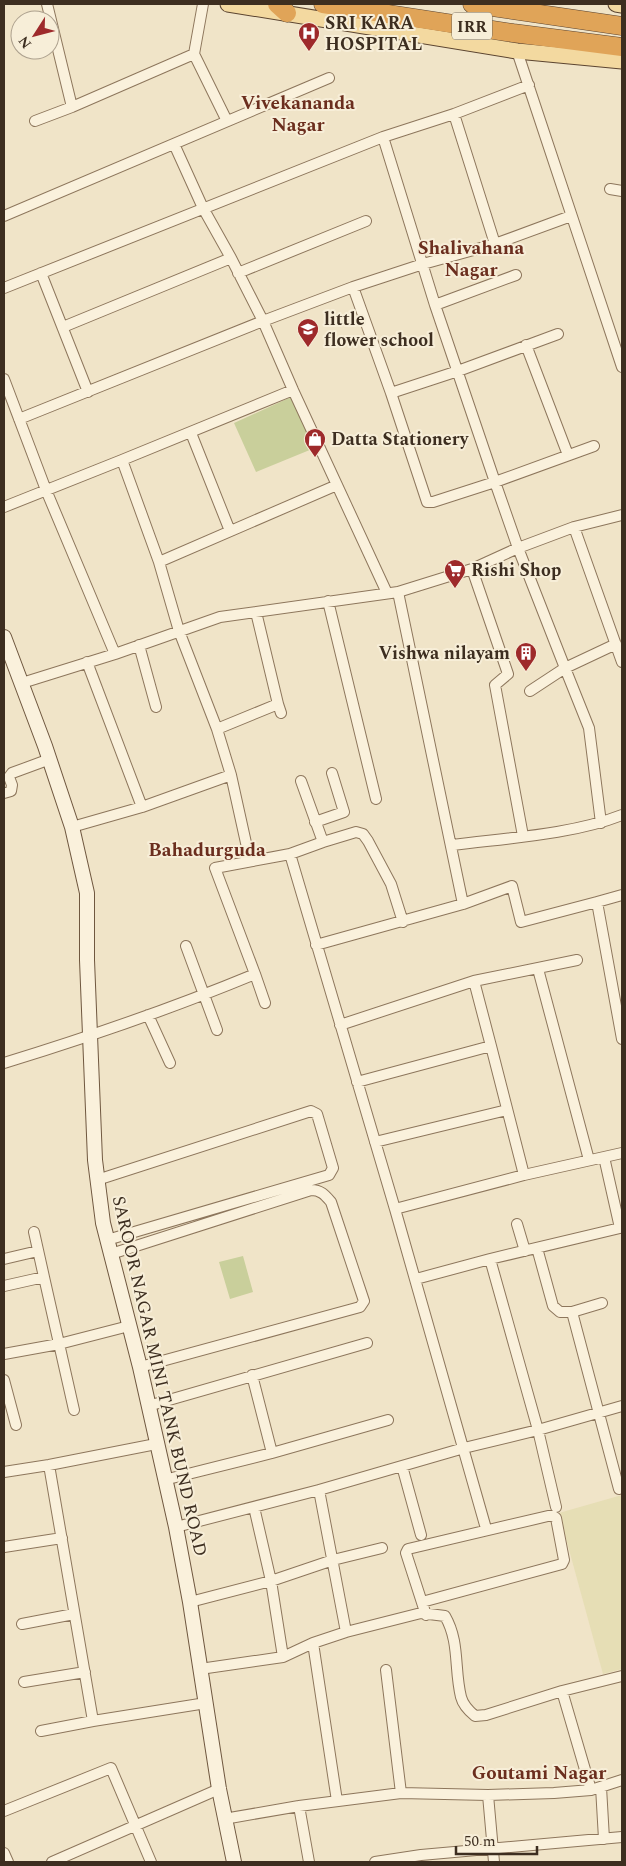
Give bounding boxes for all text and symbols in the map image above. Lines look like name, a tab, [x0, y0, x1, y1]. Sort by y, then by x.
north arrow	[10, 10, 60, 60]
place label: SRI KARA HOSPITAL	[325, 10, 422, 58]
road number: IRR	[452, 12, 492, 40]
hospital icon: SRI KARA HOSPITAL	[297, 21, 321, 52]
text: N	[13, 32, 37, 53]
district label: Vivekananda Nagar	[241, 89, 355, 140]
district label: Shalivahana Nagar	[418, 234, 525, 285]
place label: little flower school	[324, 306, 434, 354]
school or university icon: little flower school	[296, 317, 320, 348]
place label: Datta Stationery	[331, 426, 470, 453]
shop icon: Datta Stationery	[303, 427, 327, 458]
place label: Rishi Shop	[471, 557, 561, 584]
supermarket icon: Rishi Shop	[443, 558, 467, 589]
place label: Vishwa nilayam	[379, 640, 510, 667]
building icon: Vishwa nilayam	[514, 641, 538, 672]
district label: Bahadurguda	[148, 836, 266, 865]
street label: SAROOR NAGAR MINI TANK BUND ROAD	[105, 1193, 214, 1559]
district label: Goutami Nagar	[472, 1759, 607, 1788]
scale bar	[456, 1824, 537, 1856]
text: 50 m	[464, 1830, 496, 1853]

